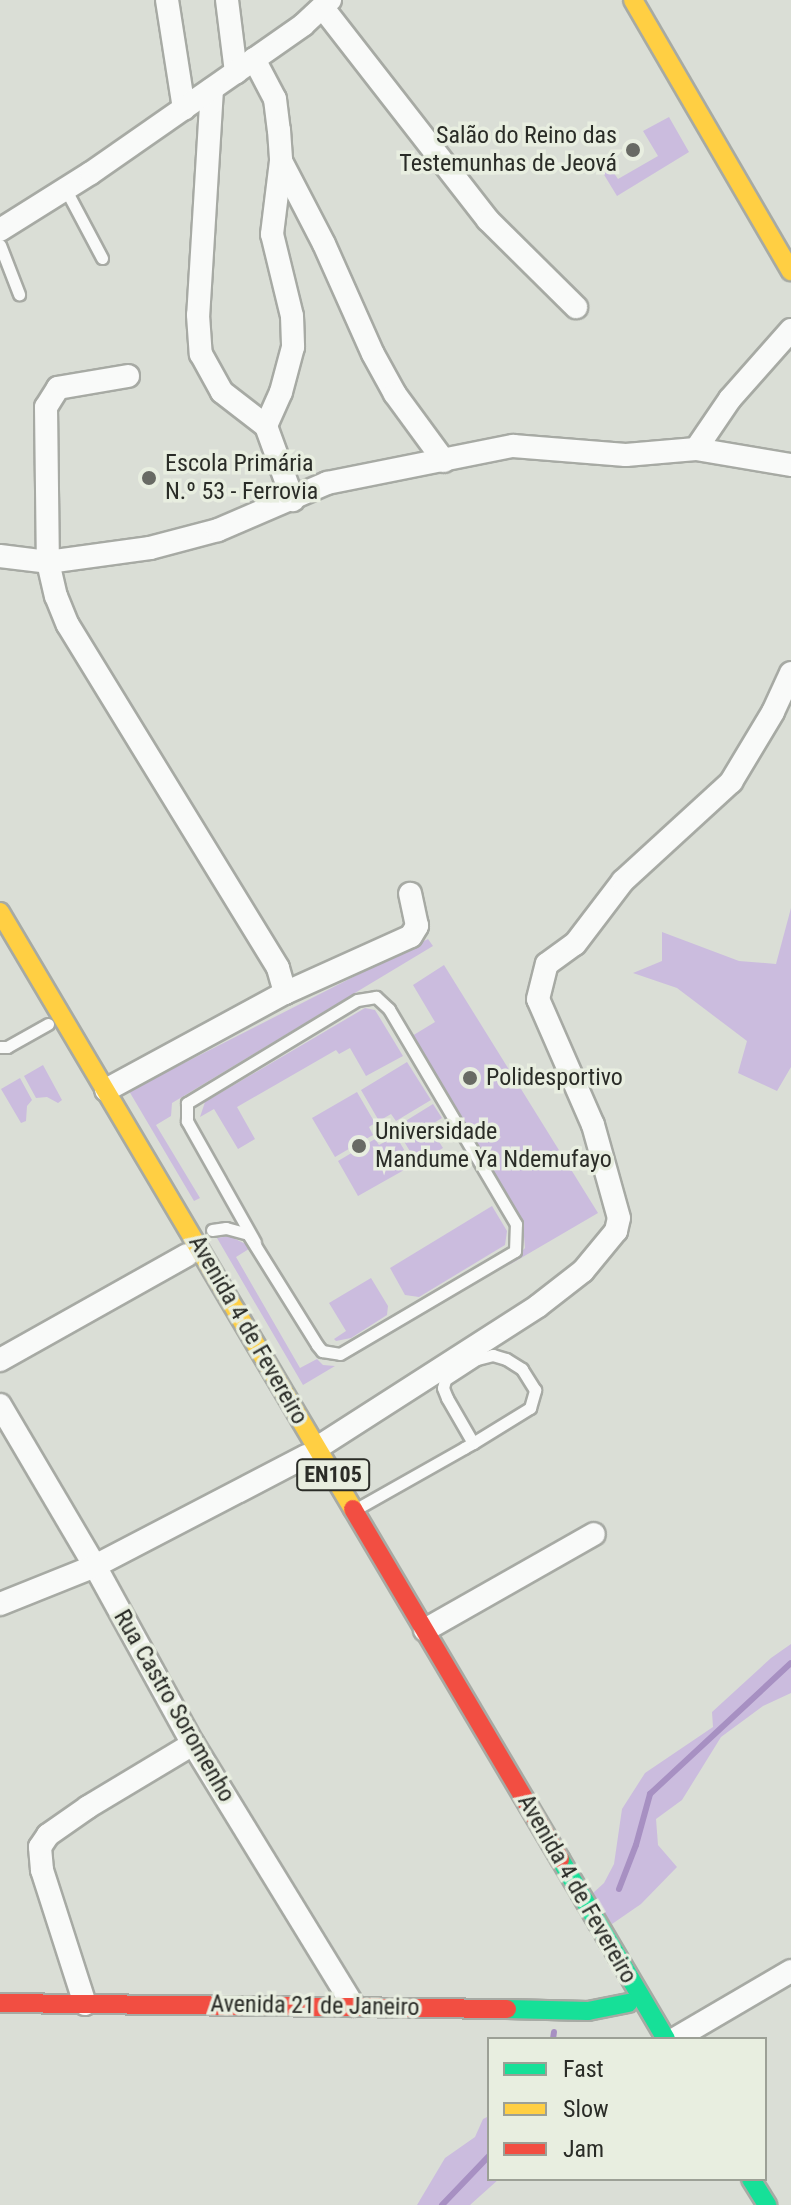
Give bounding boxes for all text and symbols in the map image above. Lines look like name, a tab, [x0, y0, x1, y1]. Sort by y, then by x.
place label: Salão do Reino das Testemunhas de Jeová	[399, 122, 617, 178]
marker: Salão do Reino das Testemunhas de Jeová	[624, 141, 642, 159]
place label: Escola Primária N.º 53 - Ferrovia	[165, 450, 318, 506]
marker: Escola Primária N.º 53 - Ferrovia	[140, 469, 158, 487]
place label: Polidesportivo	[486, 1064, 623, 1092]
marker: Polidesportivo	[461, 1069, 479, 1087]
place label: Universidade Mandume Ya Ndemufayo	[375, 1118, 612, 1174]
marker: Universidade Mandume Ya Ndemufayo	[350, 1137, 368, 1155]
street label: Avenida 4 de Fevereiro	[182, 1230, 314, 1430]
road number: EN105	[295, 1457, 371, 1493]
street label: Rua Castro Soromenho	[107, 1605, 241, 1807]
street label: Avenida 4 de Fevereiro	[511, 1789, 643, 1989]
street label: Avenida 21 de Janeiro	[210, 1990, 420, 2022]
legend	[487, 2037, 767, 2181]
text: Fast	[563, 2055, 604, 2083]
text: Slow	[563, 2095, 609, 2123]
text: Jam	[563, 2135, 604, 2163]

